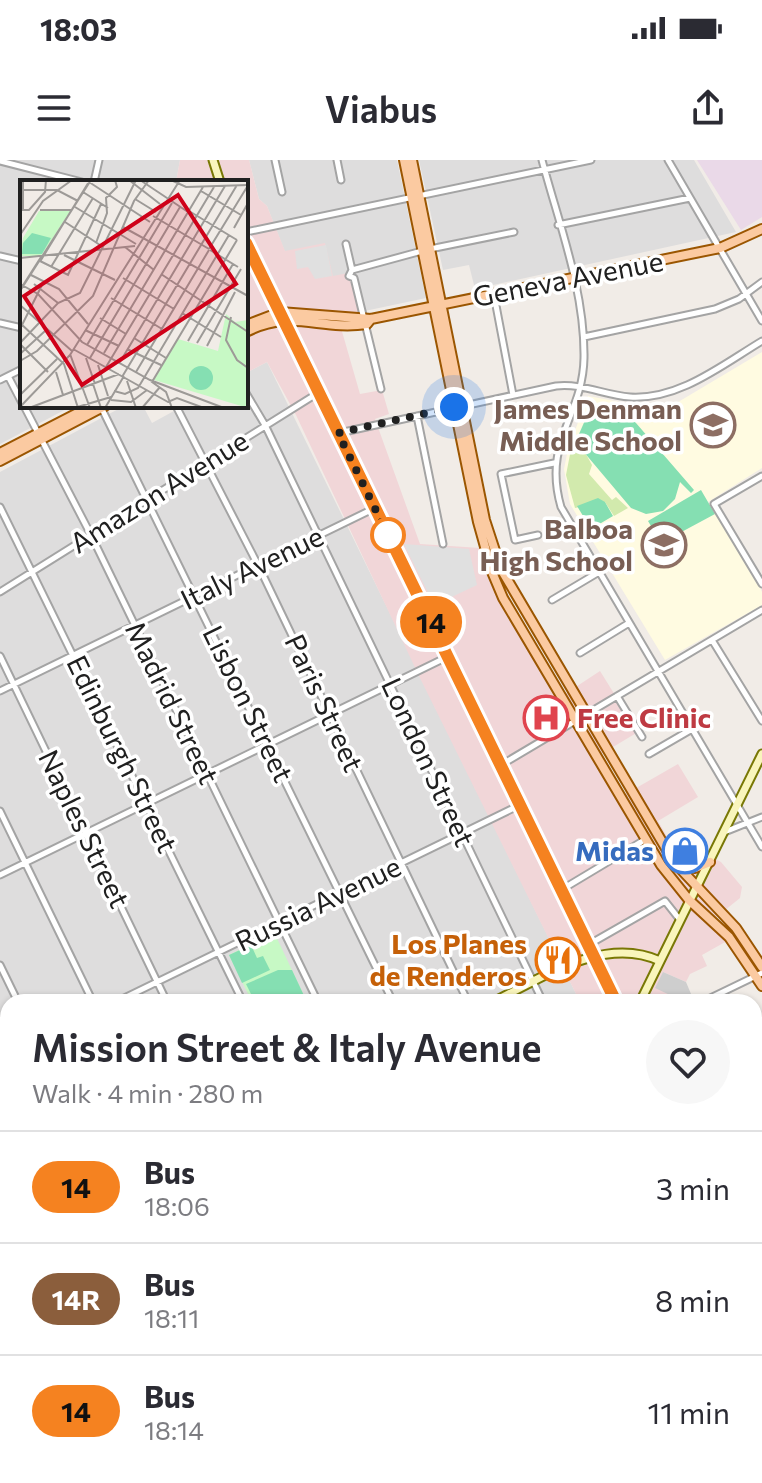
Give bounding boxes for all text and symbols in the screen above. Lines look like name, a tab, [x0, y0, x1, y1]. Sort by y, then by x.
text: 18:03	[40, 10, 117, 47]
icon: menu	[32, 86, 76, 130]
text: Viabus	[325, 86, 437, 130]
icon: share	[686, 86, 730, 130]
inset map	[20, 180, 248, 408]
street label: Geneva Avenue	[470, 243, 666, 313]
your location	[434, 387, 474, 427]
place label: James Denman Middle School	[494, 391, 682, 457]
school or university icon: James Denman Middle School	[689, 401, 737, 449]
street label: Amazon Avenue	[63, 423, 254, 560]
place label: Balboa High School	[480, 511, 633, 577]
street label: Italy Avenue	[175, 518, 328, 616]
unlabelled marker	[371, 518, 405, 552]
school or university icon: Balboa High School	[640, 521, 688, 569]
line badge: 14	[395, 596, 467, 648]
text: 14	[416, 605, 446, 639]
street label: Madrid Street	[119, 616, 227, 789]
street label: Lisbon Street	[196, 620, 301, 787]
street label: Paris Street	[278, 628, 372, 777]
street label: Edinburgh Street	[60, 649, 185, 858]
street label: London Street	[375, 672, 483, 851]
hospital icon: Free Clinic	[522, 694, 570, 742]
place label: Free Clinic	[577, 700, 711, 734]
street label: Naples Street	[32, 744, 138, 913]
shop icon: Midas	[661, 827, 709, 875]
place label: Midas	[575, 833, 654, 867]
street label: Russia Avenue	[229, 848, 406, 958]
place label: Los Planes de Renderos	[369, 926, 527, 992]
restaurant icon: Los Planes de Renderos	[534, 936, 582, 984]
button: heart	[646, 1020, 730, 1104]
text: Mission Street & Italy Avenue	[32, 1023, 542, 1070]
text: Walk · 4 min · 280 m	[32, 1077, 263, 1108]
text: Bus	[144, 1153, 195, 1190]
text: 3 min	[656, 1169, 730, 1206]
text: 14	[61, 1170, 91, 1204]
text: 18:06	[144, 1190, 210, 1221]
text: Bus	[144, 1265, 195, 1302]
text: 8 min	[655, 1281, 730, 1318]
text: 14R	[51, 1282, 101, 1316]
text: 18:11	[144, 1302, 199, 1333]
text: Bus	[144, 1377, 195, 1414]
text: 11 min	[648, 1393, 730, 1430]
text: 14	[61, 1394, 91, 1428]
text: 18:14	[144, 1414, 204, 1445]

